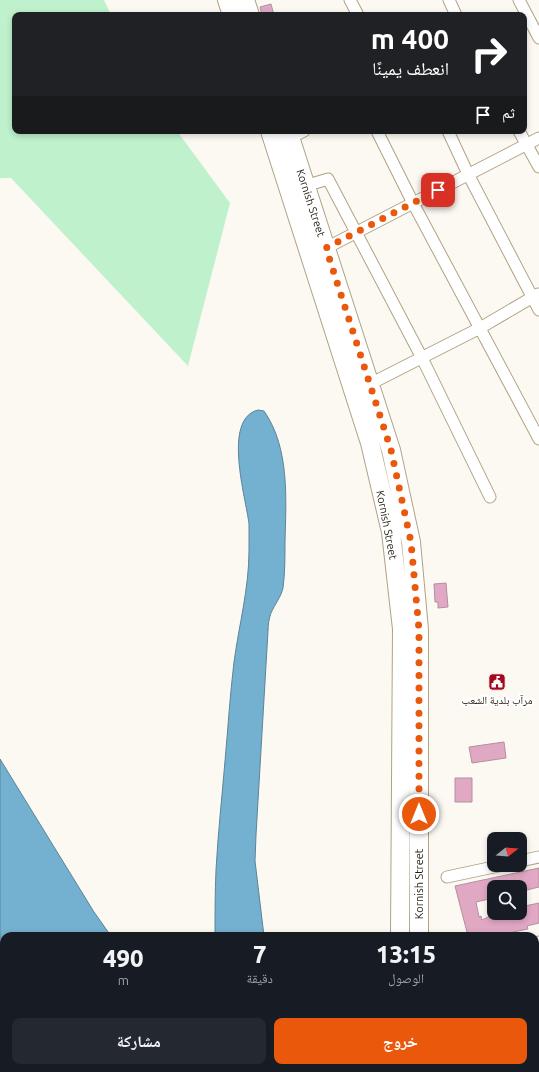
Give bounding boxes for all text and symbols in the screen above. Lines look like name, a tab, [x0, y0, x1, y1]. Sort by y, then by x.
text: 400 m	[371, 23, 449, 54]
icon: right	[463, 28, 515, 80]
text: انعطف يمينًا	[372, 58, 449, 78]
icon: arrive	[472, 104, 494, 126]
text: ثم	[502, 104, 515, 121]
street label: Kornish Street	[294, 168, 328, 239]
pin	[421, 173, 455, 207]
icon: arrive	[427, 179, 449, 201]
street label: Kornish Street	[374, 489, 400, 561]
public building icon: مرآب بلدية الشعب	[487, 672, 507, 692]
place label: مرآب بلدية الشعب	[461, 694, 533, 706]
position arrow	[398, 793, 440, 835]
north arrow	[487, 832, 527, 872]
map controls	[487, 832, 527, 920]
street label: Kornish Street	[413, 848, 425, 919]
button: search	[487, 880, 527, 920]
text: 7	[253, 941, 267, 968]
text: 13:15	[376, 941, 436, 968]
text: 490	[103, 945, 144, 972]
text: دقيقة	[247, 971, 273, 985]
text: الوصول	[388, 971, 424, 985]
text: m	[118, 973, 129, 987]
button: مشاركة	[12, 1018, 266, 1064]
button: خروج	[274, 1018, 527, 1064]

